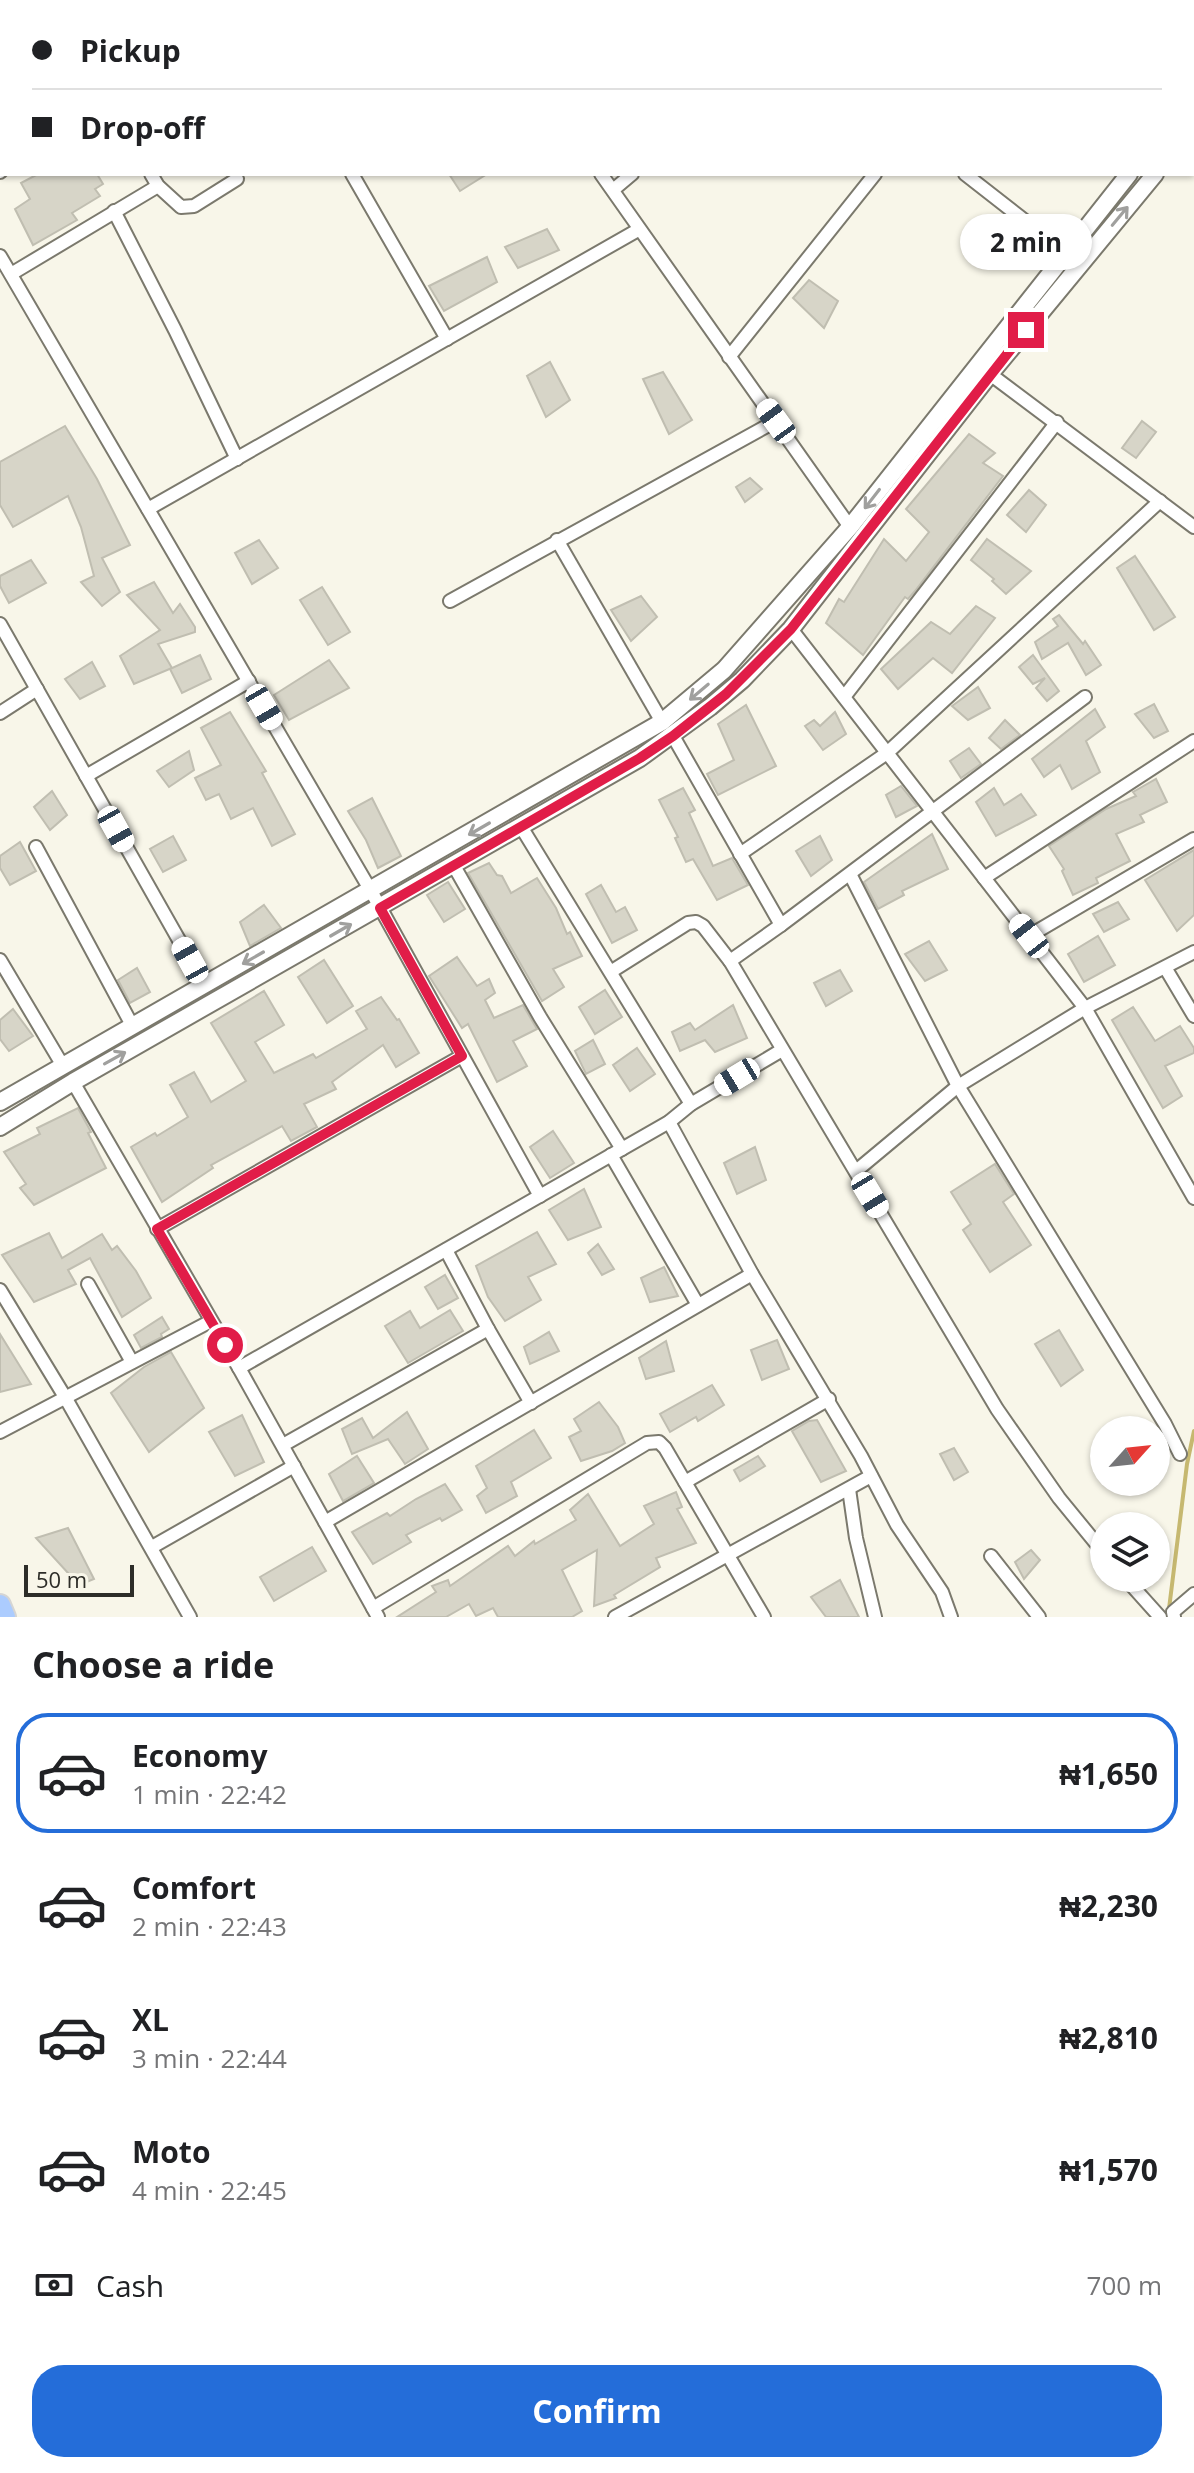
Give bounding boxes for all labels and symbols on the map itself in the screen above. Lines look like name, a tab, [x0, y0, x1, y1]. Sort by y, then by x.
one-way arrow	[1111, 206, 1129, 227]
callout: 2 min	[960, 214, 1092, 270]
route end	[1008, 312, 1044, 348]
car	[752, 395, 800, 447]
one-way arrow	[864, 488, 881, 509]
car	[242, 680, 286, 734]
one-way arrow	[688, 682, 709, 700]
car	[94, 802, 138, 856]
one-way arrow	[468, 821, 491, 837]
car	[1005, 910, 1053, 962]
one-way arrow	[329, 922, 353, 937]
car	[168, 933, 212, 987]
one-way arrow	[242, 950, 265, 966]
one-way arrow	[103, 1050, 126, 1066]
car	[710, 1054, 764, 1100]
car	[847, 1168, 893, 1222]
route start	[207, 1327, 243, 1363]
north arrow	[1090, 1416, 1170, 1496]
scale bar	[24, 1561, 134, 1597]

